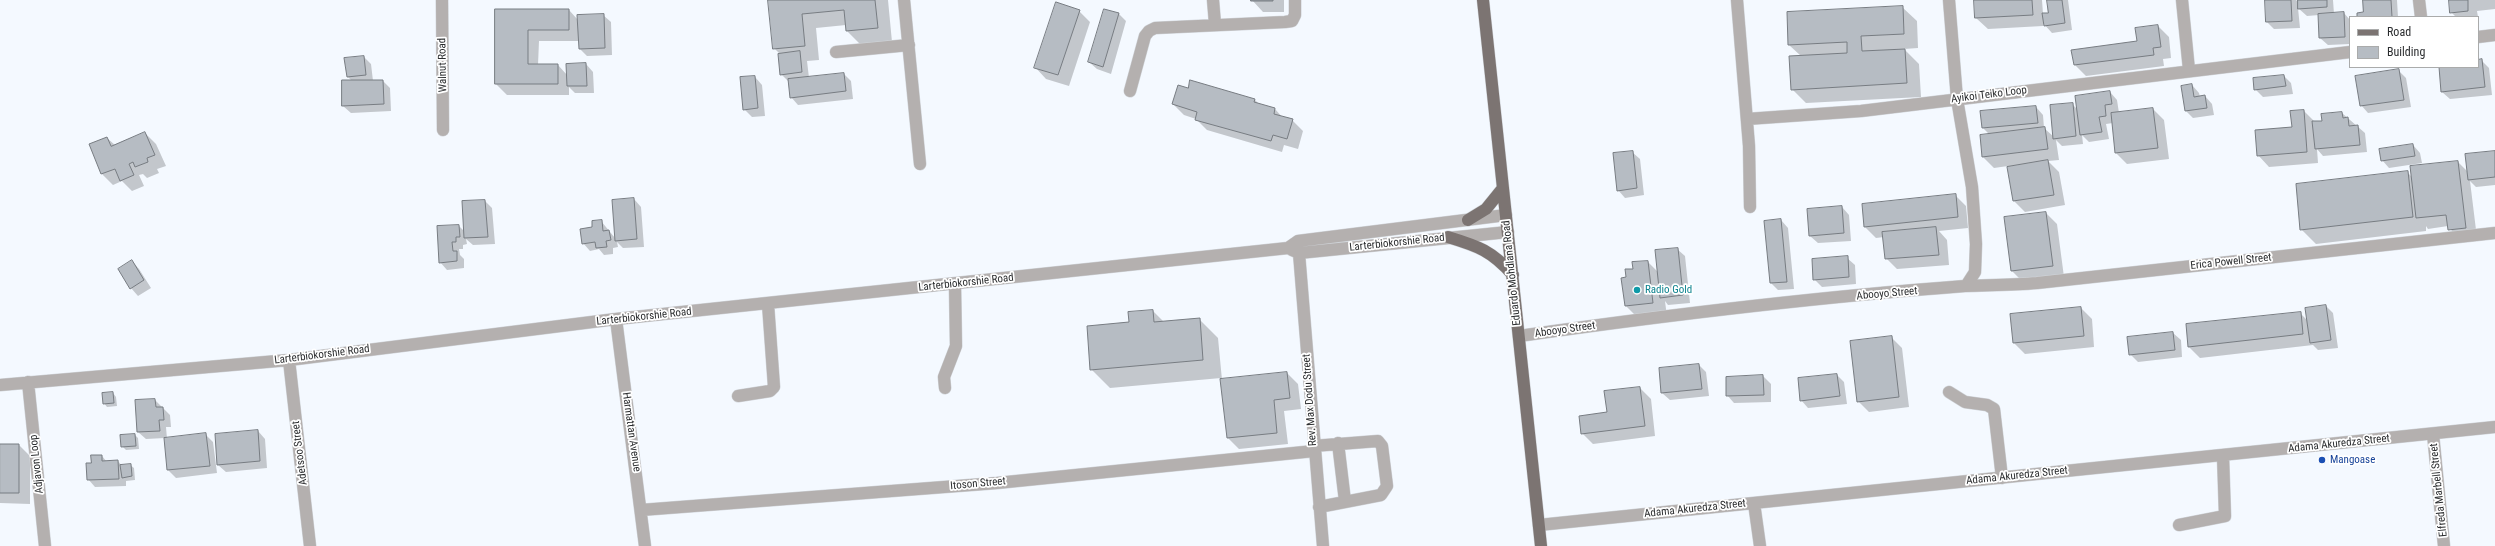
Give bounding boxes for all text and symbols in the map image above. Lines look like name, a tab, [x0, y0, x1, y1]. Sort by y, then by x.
legend	[2349, 16, 2479, 68]
text: Road	[2387, 25, 2411, 39]
street label: Walnut Road	[436, 38, 450, 92]
text: Building	[2387, 45, 2425, 59]
street label: Ayikoi Teiko Loop	[1950, 84, 2028, 106]
street label: Eduardo Mohdlana Road	[1500, 220, 1524, 326]
street label: Larterbiokorshie Road	[1349, 231, 1445, 255]
street label: Erica Powell Street	[2190, 251, 2272, 273]
street label: Larterbiokorshie Road	[918, 271, 1014, 295]
place label: Radio Gold	[1645, 283, 1692, 297]
marker: Radio Gold	[1632, 285, 1642, 295]
street label: Abooyo Street	[1856, 285, 1918, 303]
street label: Larterbiokorshie Road	[596, 305, 692, 329]
street label: Abooyo Street	[1534, 319, 1596, 341]
street label: Larterbiokorshie Road	[274, 343, 370, 367]
street label: Rev. Max Dodu Street	[1300, 354, 1320, 446]
street label: Harmattan Avenue	[619, 391, 643, 473]
street label: Adetsoo Street	[290, 420, 310, 486]
street label: Adama Akuredza Street	[2288, 432, 2390, 456]
street label: Adjavon Loop	[27, 434, 47, 494]
street label: Elfreda Marbell Street	[2428, 443, 2450, 537]
place label: Mangoase	[2330, 453, 2375, 467]
marker: Mangoase	[2317, 455, 2327, 465]
street label: Adama Akuredza Street	[1966, 464, 2068, 488]
street label: Itoson Street	[950, 475, 1006, 493]
street label: Adama Akuredza Street	[1644, 497, 1746, 521]

